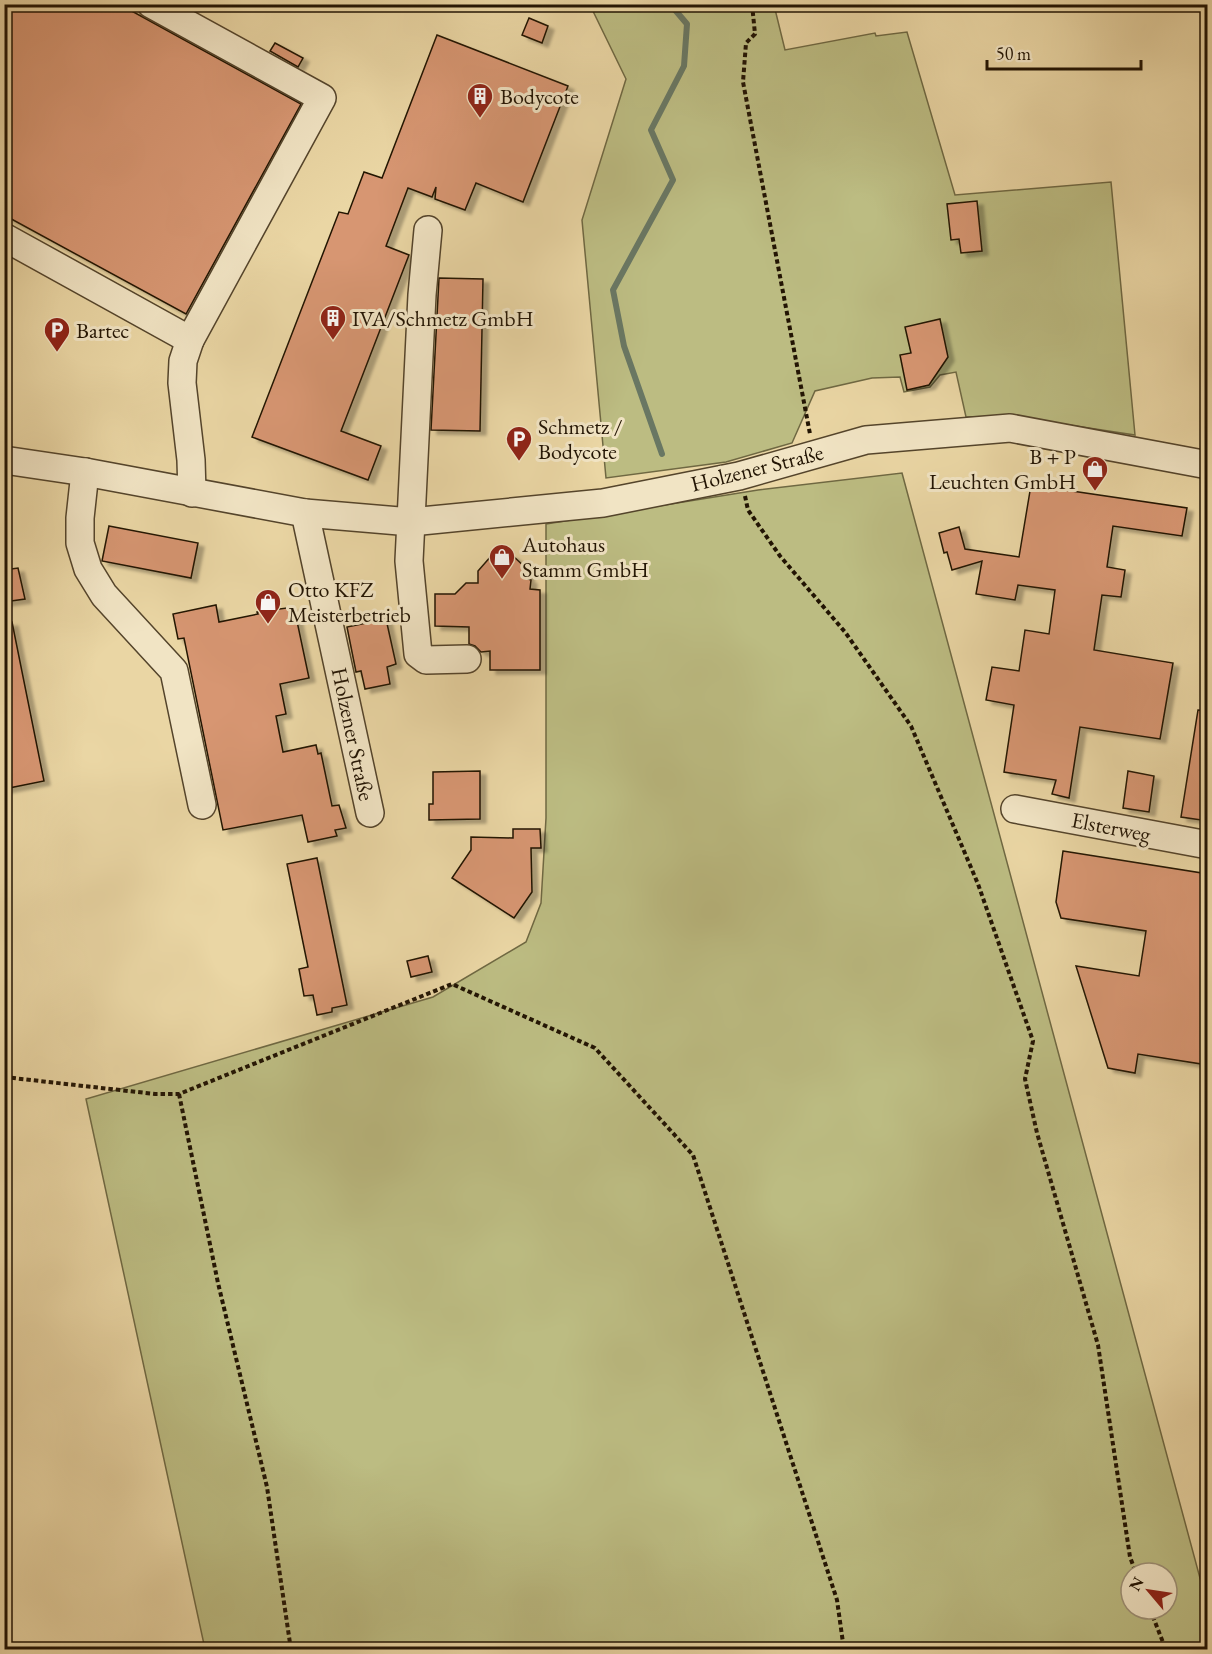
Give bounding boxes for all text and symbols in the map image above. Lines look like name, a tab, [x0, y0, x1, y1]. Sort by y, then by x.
scale bar	[987, 33, 1142, 71]
text: 50 m	[996, 42, 1031, 65]
building icon: Bodycote	[465, 81, 495, 119]
place label: Bodycote	[500, 82, 579, 111]
building icon: IVA/Schmetz GmbH	[318, 303, 348, 341]
place label: IVA/Schmetz GmbH	[352, 304, 534, 333]
parking icon: Bartec	[42, 315, 72, 353]
place label: Bartec	[76, 316, 129, 345]
place label: Schmetz / Bodycote	[538, 412, 623, 466]
parking icon: Schmetz / Bodycote	[504, 424, 534, 462]
street label: Holzener Straße	[688, 437, 827, 498]
place label: B + P Leuchten GmbH	[929, 442, 1076, 496]
shop icon: B + P Leuchten GmbH	[1080, 454, 1110, 492]
place label: Autohaus Stamm GmbH	[521, 530, 649, 584]
shop icon: Autohaus Stamm GmbH	[487, 542, 517, 580]
place label: Otto KFZ Meisterbetrieb	[288, 575, 411, 629]
shop icon: Otto KFZ Meisterbetrieb	[253, 587, 283, 625]
street label: Holzener Straße	[325, 665, 381, 804]
street label: Elsterweg	[1069, 805, 1154, 849]
north arrow	[1119, 1561, 1179, 1621]
text: N	[1124, 1573, 1149, 1595]

